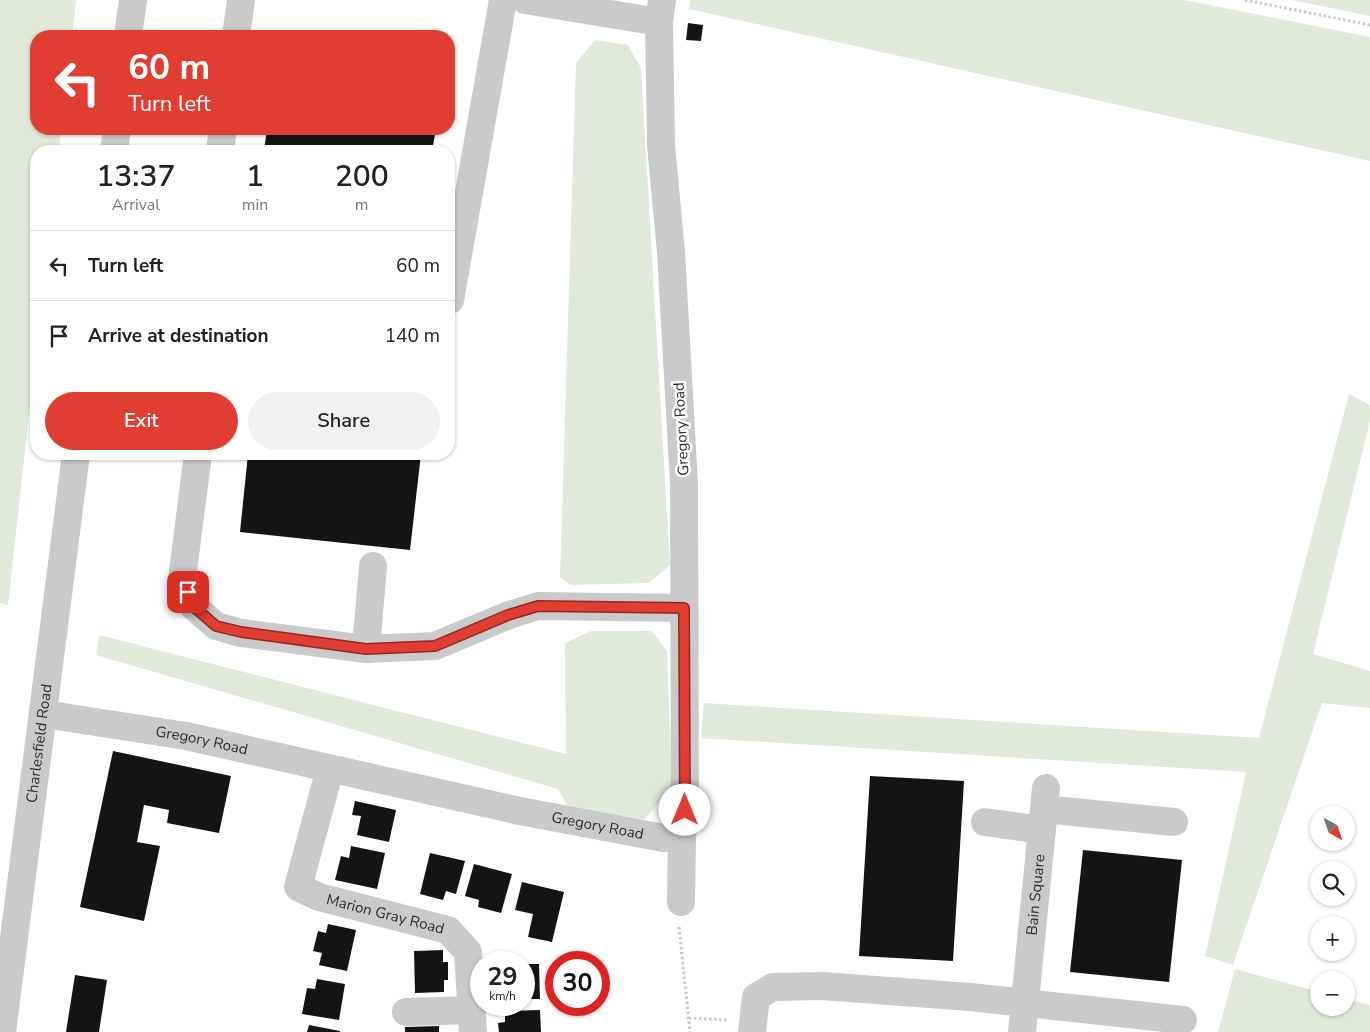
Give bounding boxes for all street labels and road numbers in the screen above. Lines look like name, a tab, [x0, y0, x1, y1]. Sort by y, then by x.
street label: Gregory Road	[669, 382, 693, 476]
street label: Charlesfield Road	[21, 683, 56, 804]
street label: Gregory Road	[154, 721, 250, 760]
street label: Gregory Road	[550, 807, 645, 844]
street label: Bain Square	[1022, 853, 1049, 936]
street label: Marion Gray Road	[324, 889, 446, 939]

